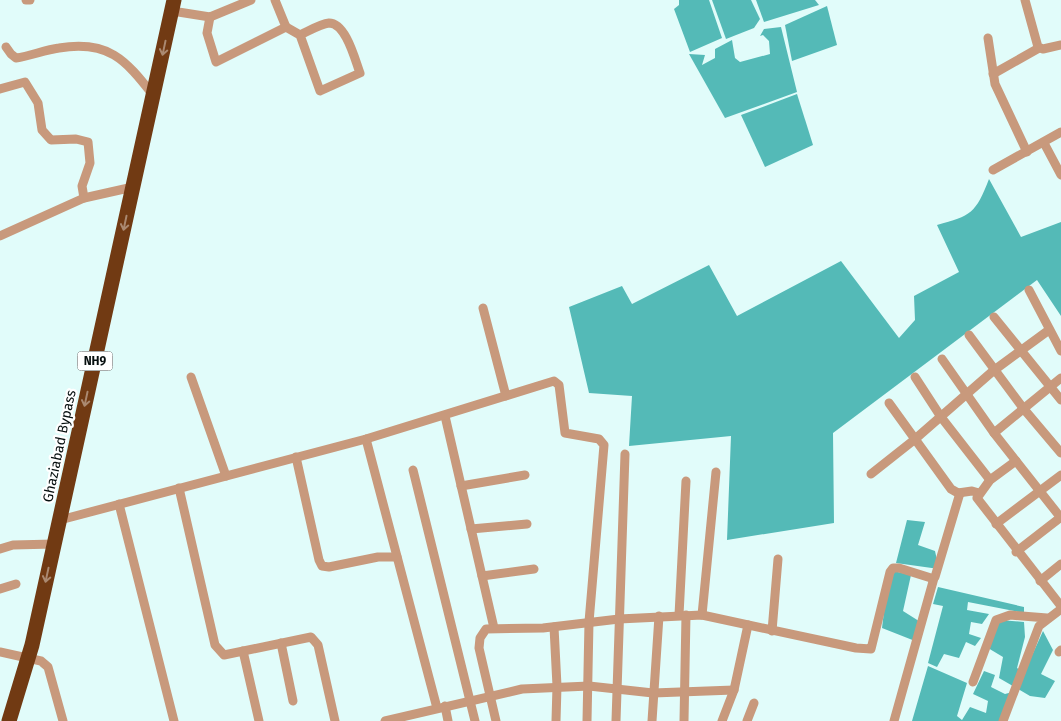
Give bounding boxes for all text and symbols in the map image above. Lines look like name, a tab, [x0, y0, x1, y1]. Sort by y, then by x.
one-way arrow	[159, 39, 168, 55]
one-way arrow	[120, 215, 129, 231]
road number: NH9	[78, 352, 112, 371]
street label: Ghaziabad Bypass	[39, 388, 80, 504]
one-way arrow	[81, 391, 90, 407]
one-way arrow	[42, 566, 52, 582]

